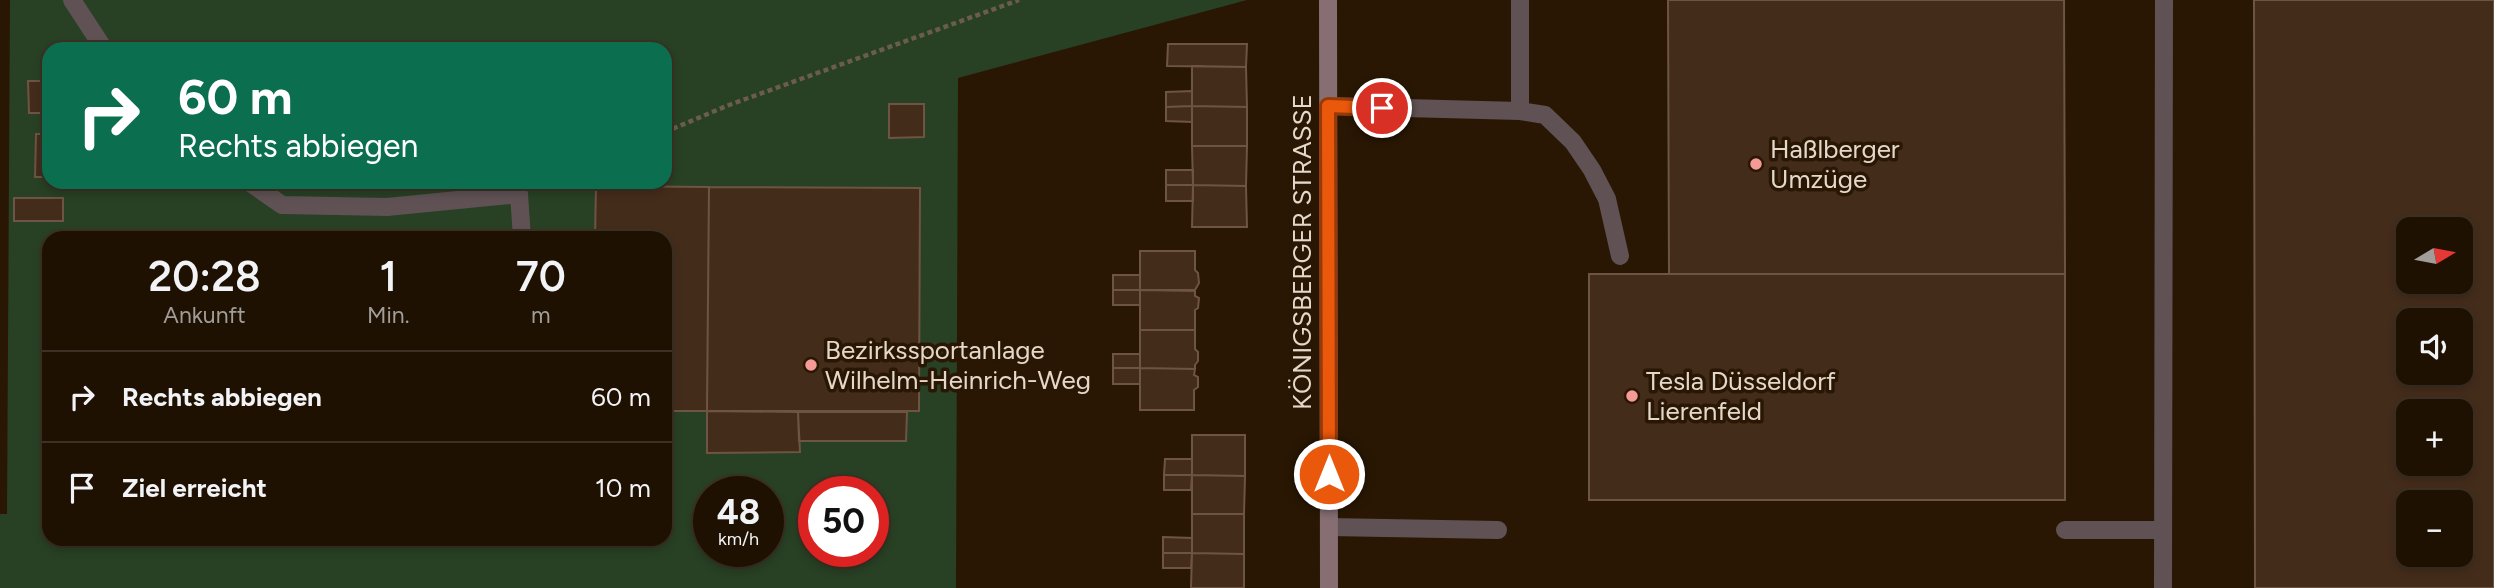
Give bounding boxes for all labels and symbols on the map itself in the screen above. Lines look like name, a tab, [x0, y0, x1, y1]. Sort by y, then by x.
pin	[1352, 78, 1412, 138]
street label: KÖNIGSBERGER STRASSE	[1286, 94, 1318, 410]
place label: Haßlberger Umzüge	[1770, 133, 1900, 195]
marker: Haßlberger Umzüge	[1748, 156, 1764, 172]
north arrow	[2396, 217, 2473, 294]
place label: Bezirkssportanlage Wilhelm-Heinrich-Weg	[825, 334, 1091, 396]
marker: Bezirkssportanlage Wilhelm-Heinrich-Weg	[803, 357, 819, 373]
place label: Tesla Düsseldorf Lierenfeld	[1646, 365, 1836, 427]
marker: Tesla Düsseldorf Lierenfeld	[1624, 388, 1640, 404]
position arrow	[1292, 437, 1366, 511]
speed limit sign: 50	[798, 476, 889, 567]

